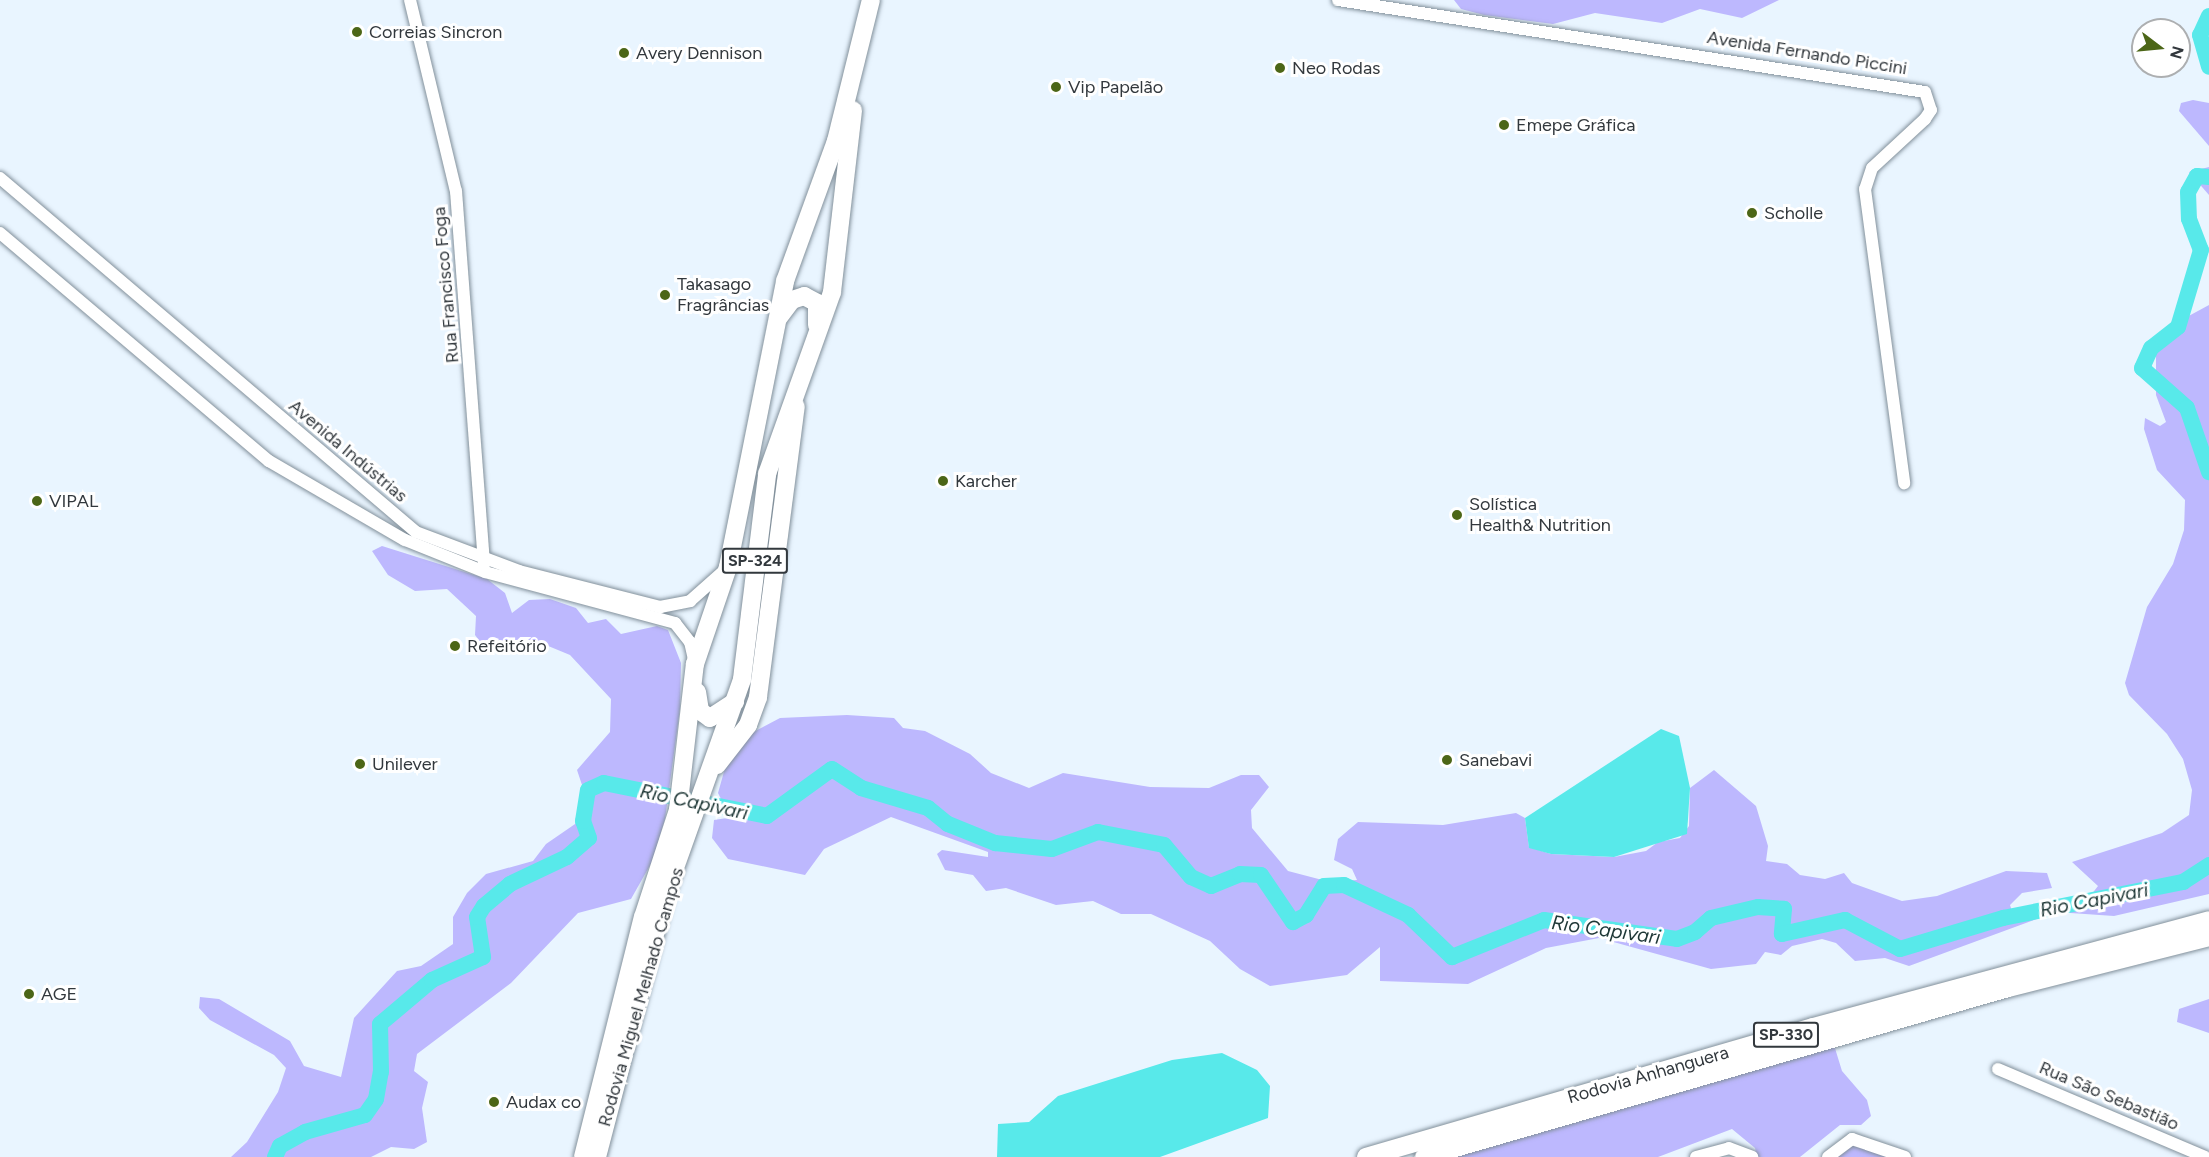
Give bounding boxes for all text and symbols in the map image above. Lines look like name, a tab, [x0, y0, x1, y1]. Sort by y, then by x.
north arrow	[2131, 18, 2191, 78]
place label: Correias Sincron	[369, 21, 502, 43]
marker: Correias Sincron	[350, 25, 364, 39]
street label: Avenida Fernando Piccini	[1706, 27, 1908, 79]
place label: Avery Dennison	[636, 42, 762, 64]
text: N	[2166, 44, 2188, 61]
marker: Avery Dennison	[617, 46, 631, 60]
place label: Neo Rodas	[1292, 57, 1380, 79]
marker: Neo Rodas	[1273, 61, 1287, 75]
place label: Vip Papelão	[1068, 76, 1163, 98]
marker: Vip Papelão	[1049, 80, 1063, 94]
place label: Emepe Gráfica	[1516, 114, 1635, 136]
marker: Emepe Gráfica	[1497, 118, 1511, 132]
place label: Scholle	[1764, 202, 1823, 224]
street label: Rua Francisco Foga	[428, 206, 464, 364]
marker: Scholle	[1745, 206, 1759, 220]
place label: Takasago Fragrâncias	[677, 274, 769, 316]
marker: Takasago Fragrâncias	[658, 288, 672, 302]
street label: Avenida Indústrias	[284, 395, 412, 507]
place label: Karcher	[955, 470, 1017, 492]
marker: Karcher	[936, 474, 950, 488]
place label: VIPAL	[49, 490, 98, 512]
marker: VIPAL	[30, 494, 44, 508]
place label: Solística Health& Nutrition	[1469, 494, 1611, 536]
marker: Solística Health& Nutrition	[1450, 508, 1464, 522]
road number: SP-324	[720, 548, 789, 574]
place label: Refeitório	[467, 635, 547, 657]
marker: Refeitório	[448, 639, 462, 653]
place label: Sanebavi	[1459, 749, 1532, 771]
place label: Unilever	[372, 753, 438, 775]
marker: Sanebavi	[1440, 753, 1454, 767]
marker: Unilever	[353, 757, 367, 771]
water label: Rio Capivari	[638, 779, 750, 825]
street label: Rodovia Miguel Melhado Campos	[594, 865, 688, 1129]
water label: Rio Capivari	[2038, 878, 2150, 922]
water label: Rio Capivari	[1550, 910, 1662, 950]
place label: AGE	[41, 983, 77, 1005]
marker: AGE	[22, 987, 36, 1001]
road number: SP-330	[1752, 1022, 1820, 1048]
street label: Rodovia Anhanguera	[1565, 1042, 1731, 1108]
street label: Rua São Sebastião	[2036, 1057, 2182, 1135]
place label: Audax co	[506, 1091, 581, 1113]
marker: Audax co	[487, 1095, 501, 1109]

